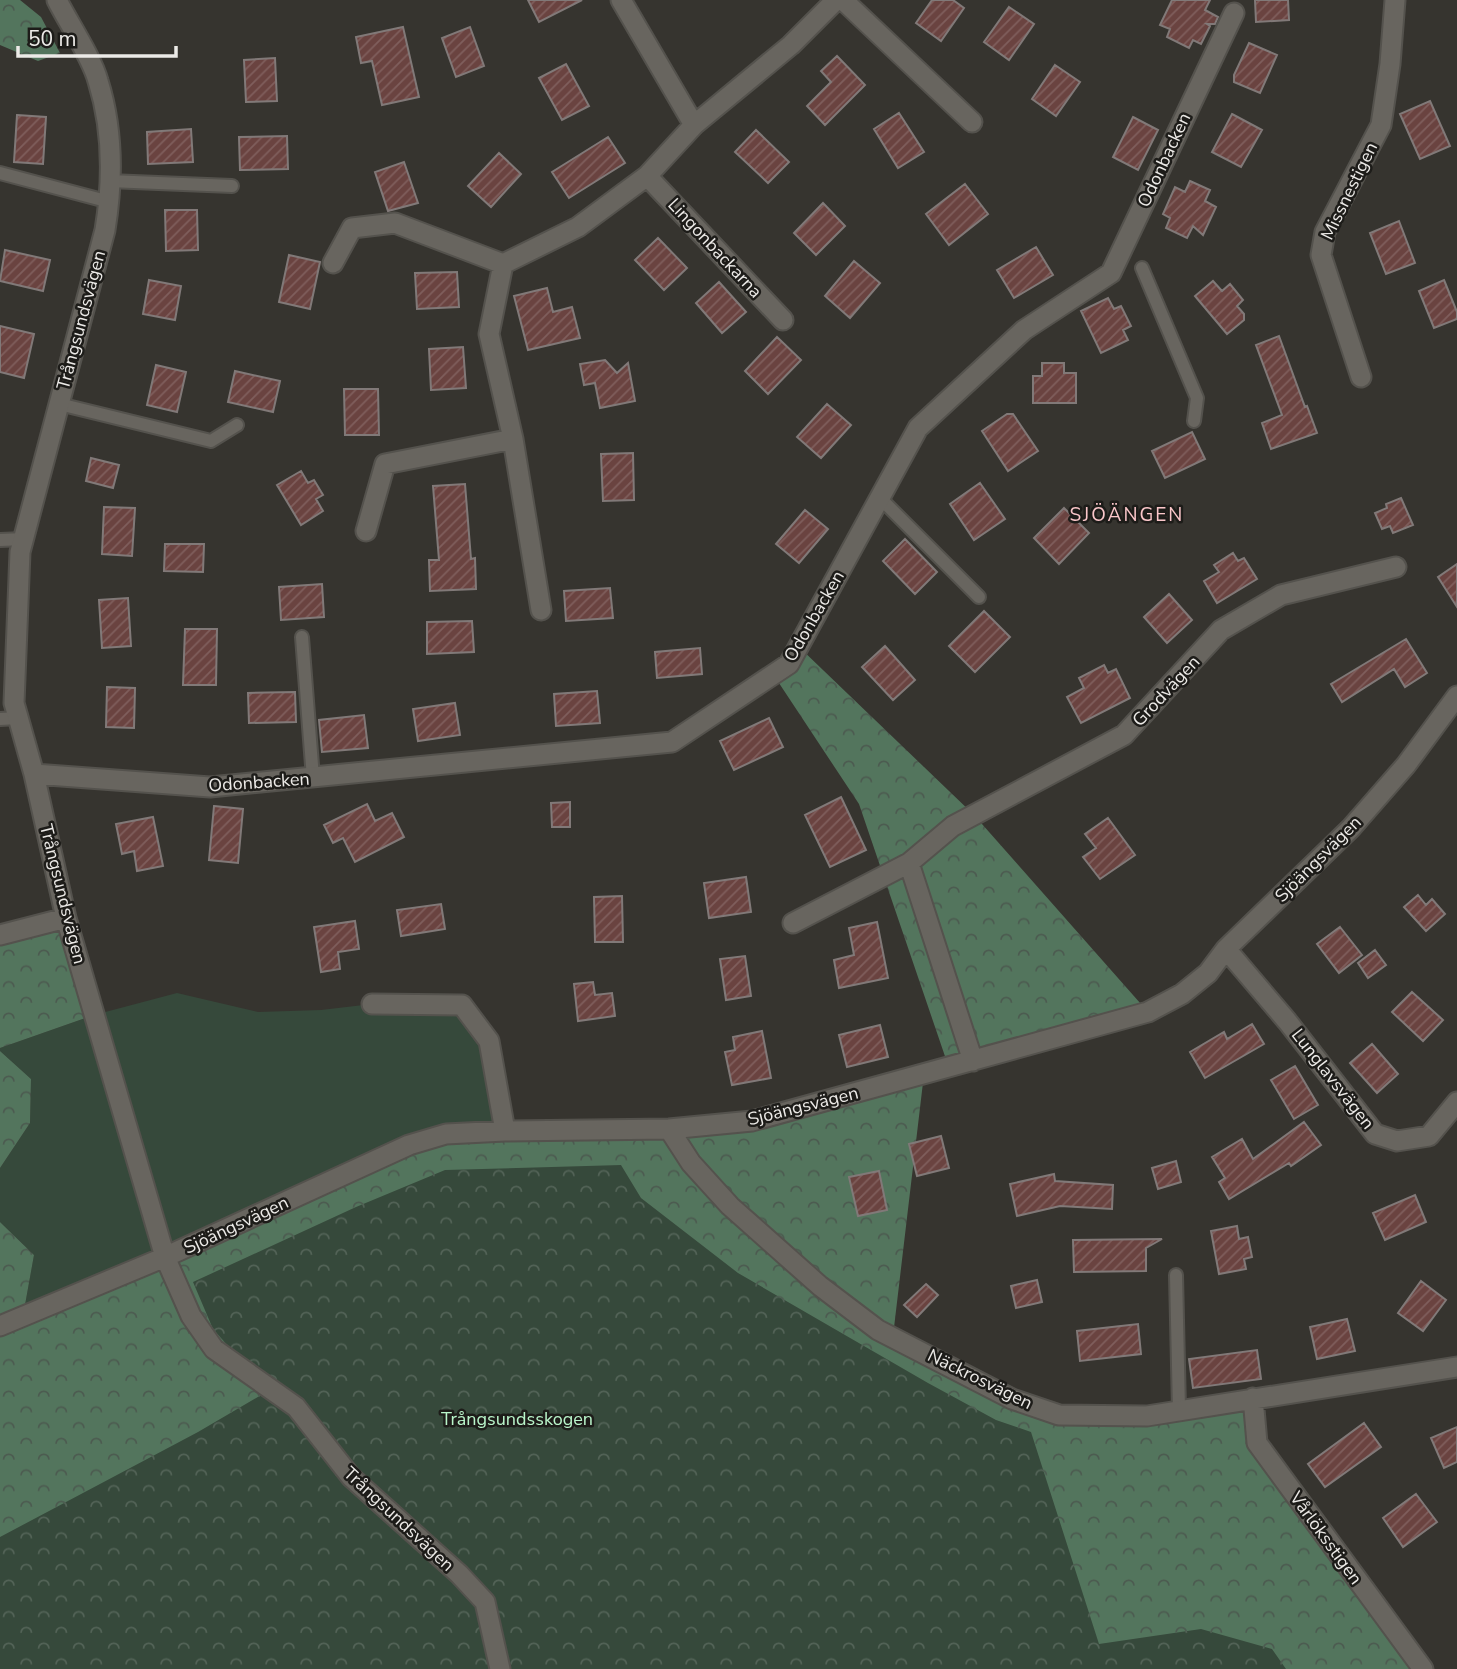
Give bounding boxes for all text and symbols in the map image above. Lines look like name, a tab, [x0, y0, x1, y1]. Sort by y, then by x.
scale bar	[18, 14, 175, 58]
text: 50 m	[28, 25, 77, 53]
street label: Odonbacken	[1132, 109, 1196, 211]
street label: Missnestigen	[1315, 138, 1383, 244]
street label: Lingonbackarna	[663, 193, 767, 303]
street label: Trångsundsvägen	[51, 248, 111, 392]
district label: SJÖÄNGEN	[1070, 502, 1184, 528]
street label: Odonbacken	[778, 566, 850, 666]
street label: Grodvägen	[1127, 650, 1205, 732]
street label: Odonbacken	[208, 766, 310, 798]
street label: Sjöängsvägen	[1270, 811, 1366, 907]
street label: Trångsundsvägen	[34, 822, 92, 966]
street label: Lunglavsvägen	[1286, 1024, 1380, 1134]
street label: Sjöängsvägen	[745, 1081, 861, 1131]
street label: Sjöängsvägen	[180, 1190, 292, 1260]
street label: Näckrosvägen	[924, 1343, 1036, 1415]
park label: Trångsundsskogen	[441, 1407, 593, 1431]
street label: Trångsundsvägen	[339, 1461, 459, 1577]
street label: Vårlöksstigen	[1284, 1486, 1368, 1589]

